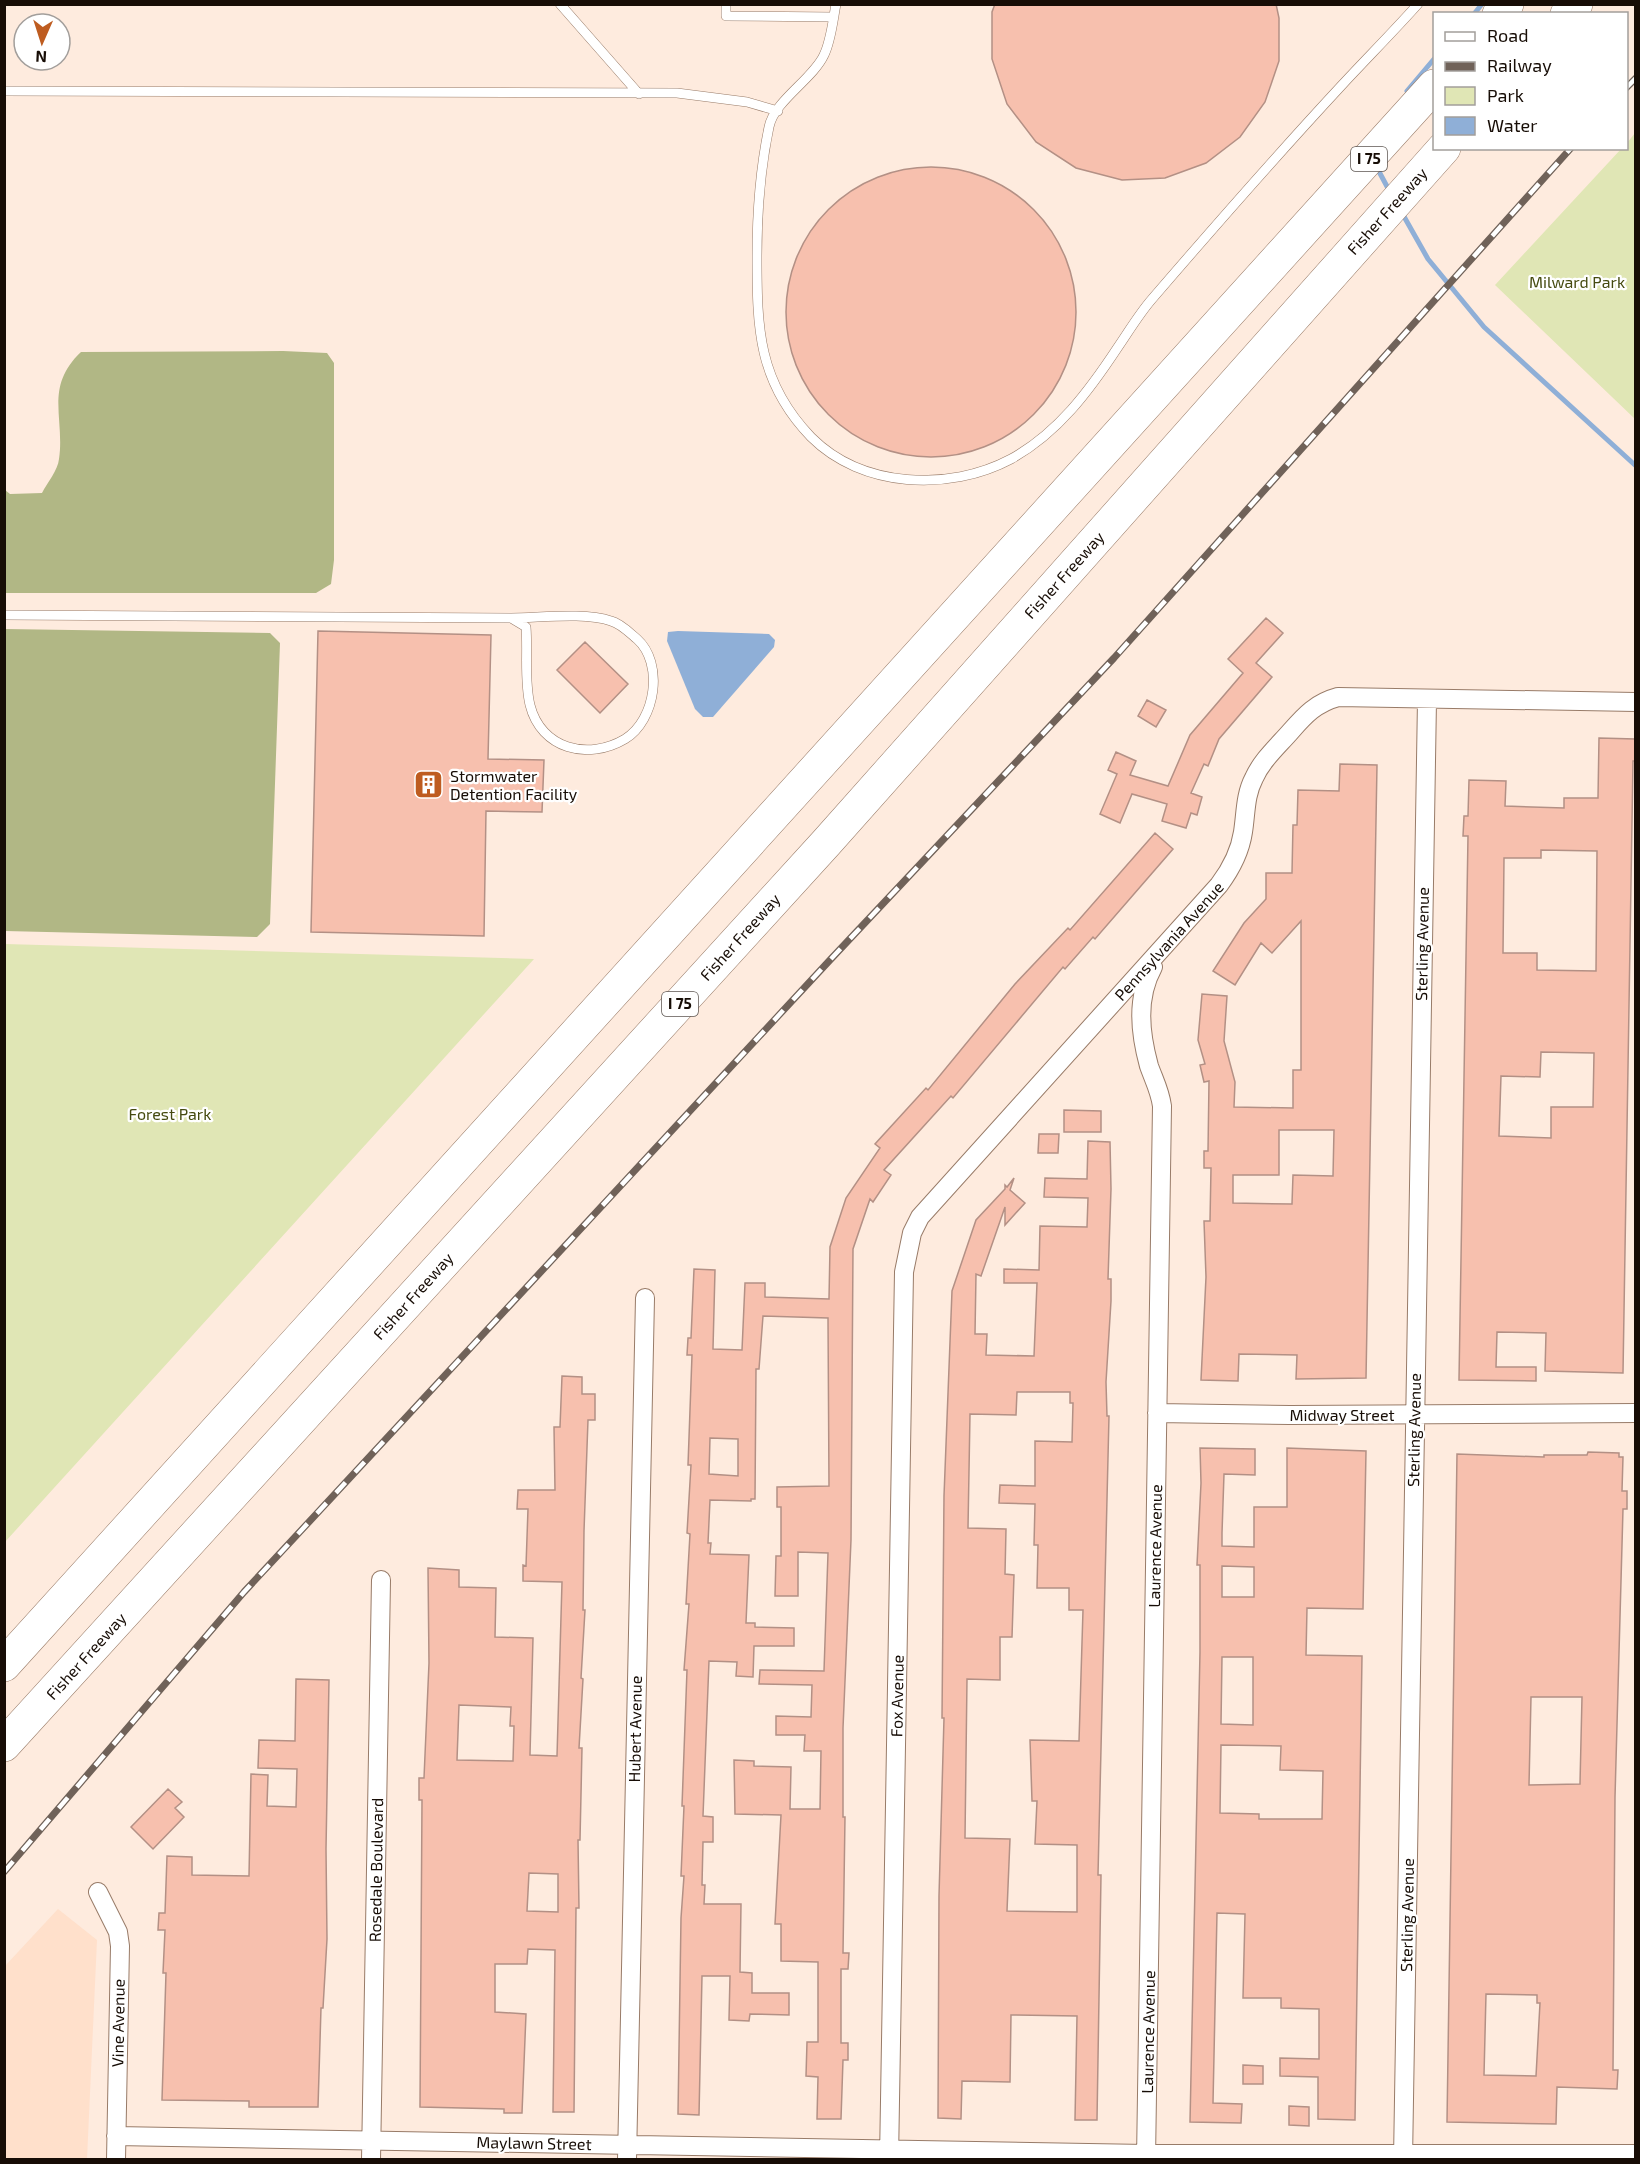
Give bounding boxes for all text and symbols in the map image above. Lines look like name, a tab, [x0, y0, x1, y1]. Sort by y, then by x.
north arrow	[12, 12, 72, 72]
legend	[1433, 12, 1628, 150]
text: Road	[1487, 24, 1528, 46]
text: N	[35, 48, 47, 67]
text: Railway	[1487, 54, 1552, 76]
text: Park	[1487, 84, 1524, 106]
text: Water	[1487, 114, 1537, 136]
road number: I 75	[1351, 147, 1387, 171]
street label: Fisher Freeway	[1343, 163, 1431, 258]
park label: Milward Park	[1529, 272, 1625, 291]
street label: Fisher Freeway	[1020, 527, 1108, 622]
place label: Stormwater Detention Facility	[450, 766, 578, 803]
building icon: Stormwater Detention Facility	[413, 769, 445, 801]
street label: Pennsylvania Avenue	[1110, 877, 1227, 1004]
street label: Sterling Avenue	[1411, 887, 1432, 1001]
street label: Fisher Freeway	[696, 889, 784, 984]
road number: I 75	[662, 992, 698, 1016]
park label: Forest Park	[129, 1104, 211, 1123]
street label: Fisher Freeway	[369, 1248, 457, 1343]
street label: Sterling Avenue	[1403, 1373, 1424, 1487]
street label: Midway Street	[1289, 1405, 1395, 1424]
street label: Laurence Avenue	[1144, 1484, 1165, 1608]
street label: Fisher Freeway	[42, 1608, 130, 1703]
street label: Fox Avenue	[886, 1655, 907, 1737]
street label: Hubert Avenue	[624, 1675, 645, 1783]
street label: Rosedale Boulevard	[365, 1798, 386, 1942]
street label: Sterling Avenue	[1396, 1858, 1417, 1972]
street label: Laurence Avenue	[1137, 1970, 1158, 2094]
street label: Vine Avenue	[107, 1979, 128, 2067]
street label: Maylawn Street	[476, 2132, 592, 2153]

